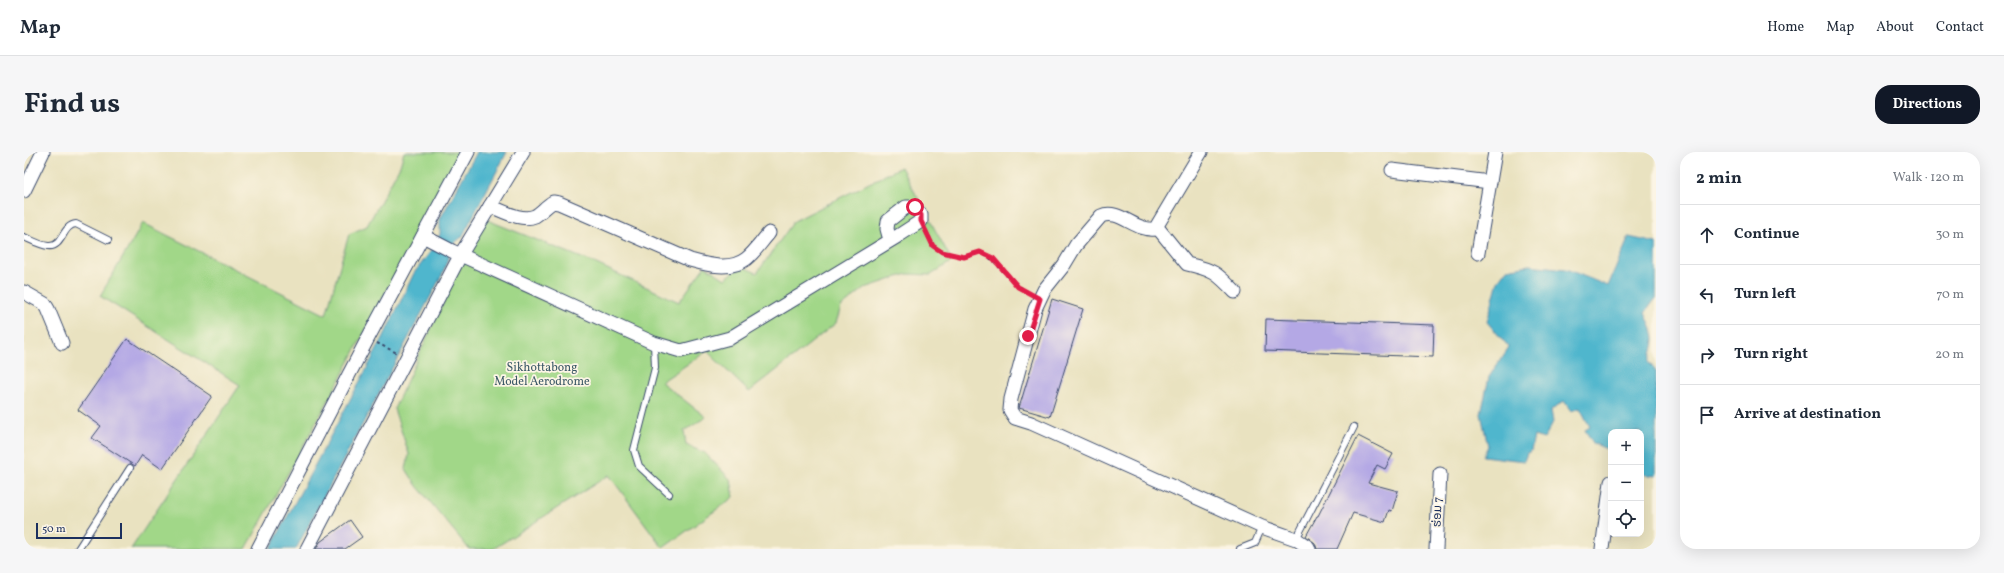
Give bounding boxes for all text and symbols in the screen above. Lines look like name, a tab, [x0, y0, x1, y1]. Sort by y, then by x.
text: Map	[20, 15, 61, 41]
text: Home	[1767, 18, 1804, 37]
text: Map	[1826, 18, 1854, 37]
text: About	[1876, 18, 1914, 37]
text: Contact	[1936, 18, 1984, 37]
text: Find us	[24, 85, 120, 124]
button: Directions	[1875, 85, 1980, 124]
text: 2 min	[1696, 167, 1742, 190]
text: Walk · 120 m	[1893, 169, 1964, 187]
route start	[906, 198, 924, 216]
icon: ahead	[1696, 224, 1718, 246]
text: Continue	[1734, 224, 1799, 245]
text: 30 m	[1936, 226, 1964, 244]
icon: left	[1696, 284, 1718, 306]
text: Turn left	[1734, 284, 1796, 305]
text: 70 m	[1936, 286, 1964, 304]
route end	[1019, 327, 1037, 345]
icon: right	[1696, 344, 1718, 366]
text: Turn right	[1734, 344, 1808, 365]
text: 20 m	[1935, 346, 1964, 364]
park label: Sikhottabong Model Aerodrome	[494, 360, 590, 390]
icon: arrive	[1696, 404, 1718, 426]
text: Arrive at destination	[1734, 404, 1881, 425]
map controls	[1608, 429, 1644, 537]
button: +	[1608, 429, 1644, 465]
button: −	[1608, 465, 1644, 501]
street label: ຮ່ອມ 7	[1429, 496, 1447, 527]
button: locate	[1608, 501, 1644, 537]
scale bar	[36, 521, 122, 540]
text: 50 m	[42, 522, 66, 537]

